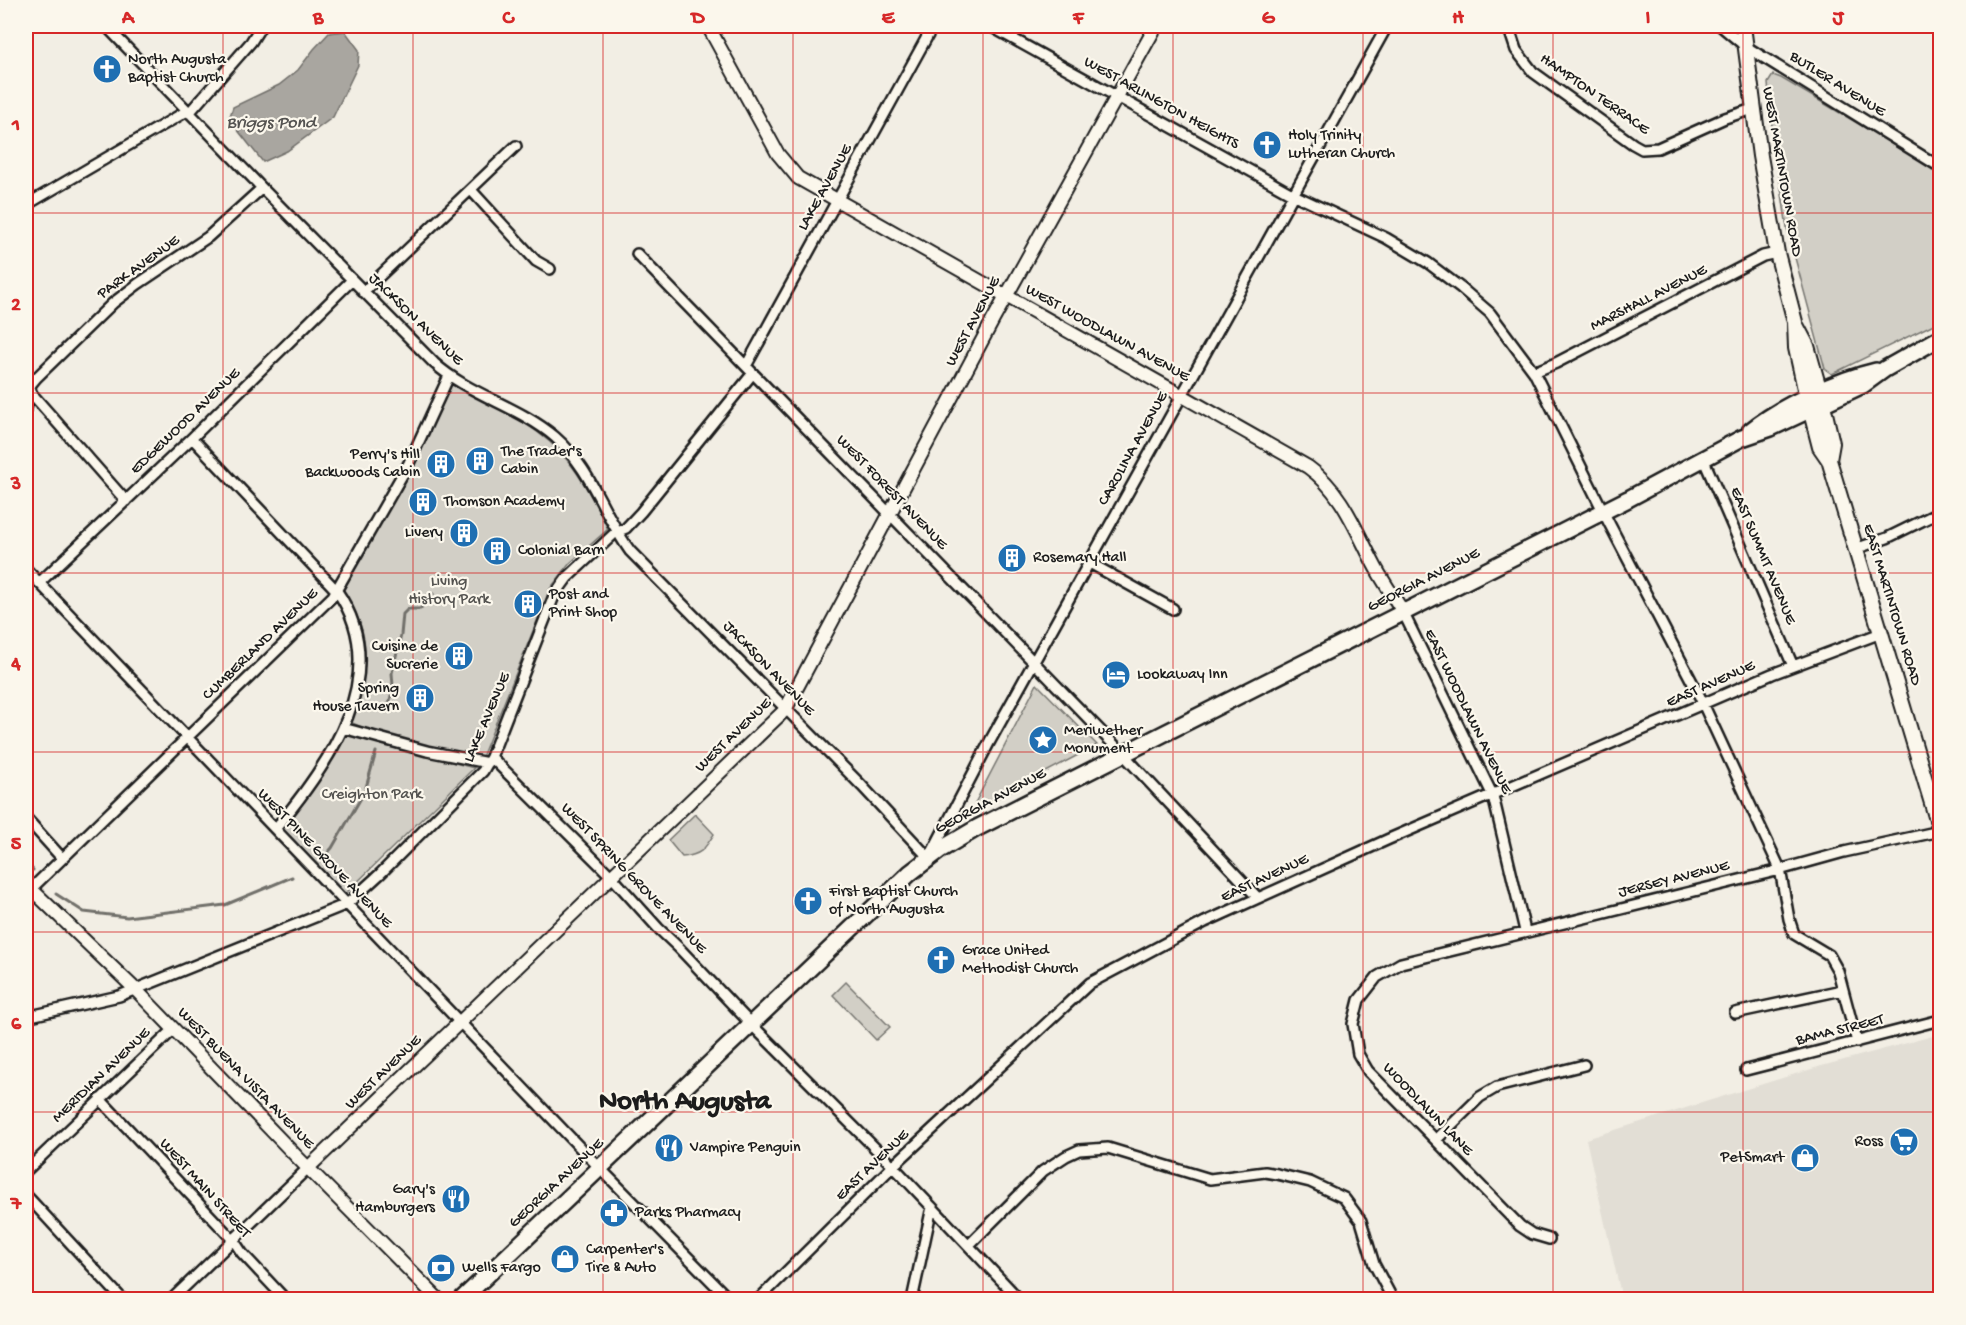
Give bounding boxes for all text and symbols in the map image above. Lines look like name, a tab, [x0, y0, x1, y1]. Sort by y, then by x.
text: A	[121, 8, 136, 31]
text: B	[312, 8, 324, 31]
text: C	[502, 8, 516, 31]
text: D	[689, 8, 705, 31]
text: E	[882, 8, 896, 31]
text: F	[1072, 8, 1085, 31]
text: G	[1262, 8, 1276, 31]
text: H	[1452, 8, 1464, 31]
text: I	[1646, 8, 1651, 31]
text: J	[1832, 8, 1845, 31]
street label: BUTLER AVENUE	[1785, 47, 1889, 123]
street label: HAMPTON TERRACE	[1536, 50, 1653, 141]
place label: North Augusta Baptist Church	[127, 51, 227, 88]
church icon: North Augusta Baptist Church	[91, 53, 123, 85]
street label: WEST ARLINGTON HEIGHTS	[1080, 53, 1243, 155]
street label: WEST MARTINTOWN ROAD	[1757, 86, 1805, 259]
water label: Briggs Pond	[226, 113, 318, 134]
text: 1	[11, 115, 20, 138]
place label: Holy Trinity Lutheran Church	[1288, 127, 1396, 164]
church icon: Holy Trinity Lutheran Church	[1251, 129, 1283, 161]
street label: LAKE AVENUE	[794, 141, 858, 235]
street label: PARK AVENUE	[93, 231, 185, 305]
street label: MARSHALL AVENUE	[1587, 261, 1711, 337]
street label: JACKSON AVENUE	[364, 270, 467, 371]
street label: WEST AVENUE	[942, 273, 1006, 370]
street label: WEST WOODLAWN AVENUE	[1021, 281, 1194, 388]
text: 2	[11, 295, 21, 318]
street label: EDGEWOOD AVENUE	[127, 364, 246, 479]
street label: CAROLINA AVENUE	[1095, 388, 1174, 509]
street label: WEST FOREST AVENUE	[831, 432, 951, 555]
place label: The Trader's Cabin	[500, 443, 583, 480]
building icon: The Trader's Cabin	[464, 445, 496, 477]
place label: Perry's Hill Backwoods Cabin	[304, 446, 420, 483]
building icon: Perry's Hill Backwoods Cabin	[425, 448, 457, 480]
text: 3	[10, 474, 21, 497]
street label: EAST SUMMIT AVENUE	[1724, 484, 1800, 628]
building icon: Thomson Academy	[407, 486, 439, 518]
place label: Thomson Academy	[443, 493, 565, 512]
building icon: Livery	[448, 517, 480, 549]
street label: EAST MARTINTOWN ROAD	[1857, 522, 1925, 688]
place label: Livery	[405, 524, 443, 543]
building icon: Colonial Barn	[481, 535, 513, 567]
place label: Colonial Barn	[518, 542, 605, 561]
building icon: Rosemary Hall	[996, 542, 1028, 574]
street label: GEORGIA AVENUE	[1365, 544, 1484, 617]
place label: Rosemary Hall	[1033, 549, 1126, 568]
park label: Living History Park	[408, 573, 491, 610]
street label: CUMBERLAND AVENUE	[199, 584, 324, 705]
place label: Post and Print Shop	[548, 586, 617, 623]
building icon: Post and Print Shop	[512, 588, 544, 620]
street label: JACKSON AVENUE	[718, 618, 819, 721]
street label: EAST WOODLAWN AVENUE	[1419, 626, 1516, 799]
place label: Cuisine de Sucrerie	[372, 638, 439, 675]
building icon: Cuisine de Sucrerie	[443, 640, 475, 672]
text: 4	[10, 654, 21, 677]
street label: EAST AVENUE	[1664, 657, 1759, 713]
hotel icon: Lookaway Inn	[1100, 659, 1132, 691]
place label: Lookaway Inn	[1137, 666, 1228, 685]
street label: LAKE AVENUE	[461, 669, 516, 766]
place label: Spring House Tavern	[313, 680, 399, 717]
building icon: Spring House Tavern	[404, 682, 436, 714]
street label: WEST AVENUE	[692, 694, 777, 777]
place label: Meriwether Monument	[1064, 722, 1144, 759]
place icon: Meriwether Monument	[1027, 724, 1059, 756]
street label: GEORGIA AVENUE	[932, 764, 1051, 839]
street label: WEST PINE GROVE AVENUE	[252, 785, 396, 933]
park label: Creighton Park	[322, 786, 424, 805]
street label: WEST SPRING GROVE AVENUE	[556, 800, 711, 959]
text: 5	[11, 834, 22, 857]
street label: EAST AVENUE	[1218, 850, 1313, 908]
street label: JERSEY AVENUE	[1617, 857, 1732, 903]
place label: First Baptist Church of North Augusta	[828, 883, 959, 920]
church icon: First Baptist Church of North Augusta	[792, 885, 824, 917]
place label: Grace United Methodist Church	[962, 942, 1079, 979]
church icon: Grace United Methodist Church	[925, 944, 957, 976]
street label: WEST BUENA VISTA AVENUE	[172, 1004, 318, 1154]
street label: BAMA STREET	[1793, 1011, 1887, 1051]
text: 6	[11, 1014, 22, 1037]
street label: MERIDIAN AVENUE	[49, 1024, 156, 1128]
street label: WEST AVENUE	[342, 1031, 427, 1114]
street label: WOODLAWN LANE	[1378, 1059, 1477, 1161]
district label: North Augusta	[599, 1086, 772, 1119]
street label: EAST AVENUE	[832, 1126, 914, 1206]
supermarket icon: Ross	[1888, 1126, 1920, 1158]
restaurant icon: Vampire Penguin	[653, 1132, 685, 1164]
place label: Ross	[1855, 1133, 1884, 1152]
street label: GEORGIA AVENUE	[505, 1134, 609, 1233]
street label: WEST MAIN STREET	[154, 1135, 254, 1243]
place label: Vampire Penguin	[689, 1139, 801, 1158]
shop icon: PetSmart	[1789, 1142, 1821, 1174]
place label: PetSmart	[1720, 1149, 1785, 1168]
place label: Gary's Hamburgers	[355, 1181, 436, 1218]
restaurant icon: Gary's Hamburgers	[440, 1183, 472, 1215]
text: 7	[10, 1194, 23, 1217]
pharmacy icon: Parks Pharmacy	[598, 1197, 630, 1229]
place label: Parks Pharmacy	[634, 1204, 741, 1223]
place label: Carpenter's Tire & Auto	[585, 1241, 664, 1278]
shop icon: Carpenter's Tire & Auto	[549, 1243, 581, 1275]
bank icon: Wells Fargo	[425, 1252, 457, 1284]
place label: Wells Fargo	[462, 1259, 541, 1278]

